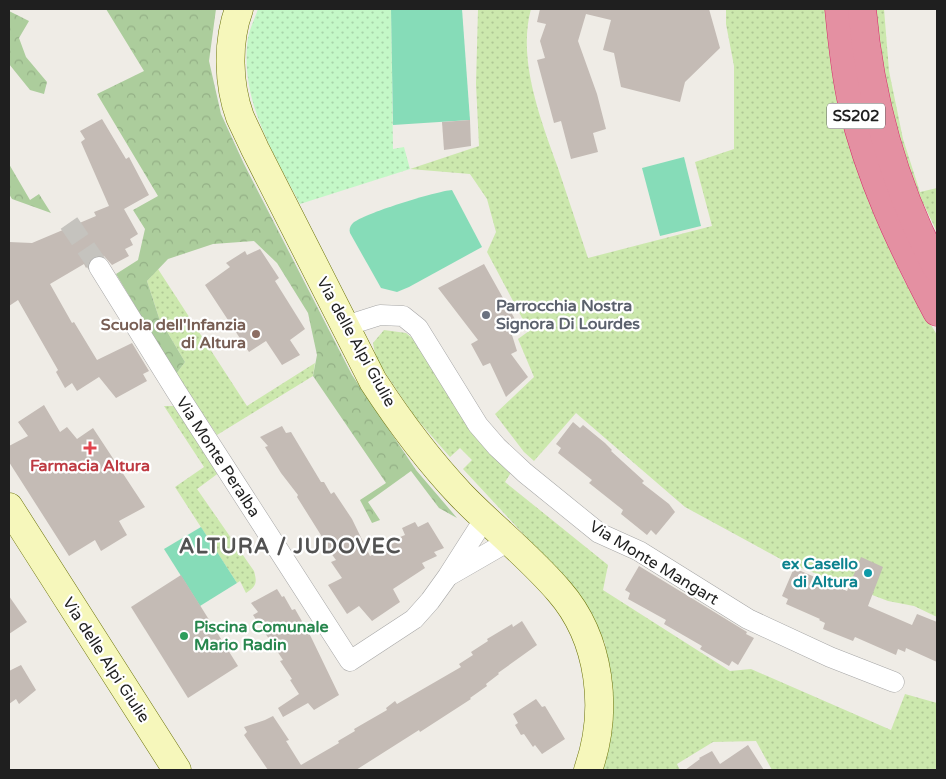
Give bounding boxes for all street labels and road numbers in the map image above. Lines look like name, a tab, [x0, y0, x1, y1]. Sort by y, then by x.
road number: SS202	[827, 104, 885, 128]
street label: Via delle Alpi Giulie	[312, 274, 400, 410]
street label: Via Monte Peralba	[172, 393, 264, 521]
street label: Via Monte Mangart	[586, 516, 722, 610]
street label: Via delle Alpi Giulie	[58, 594, 154, 726]

